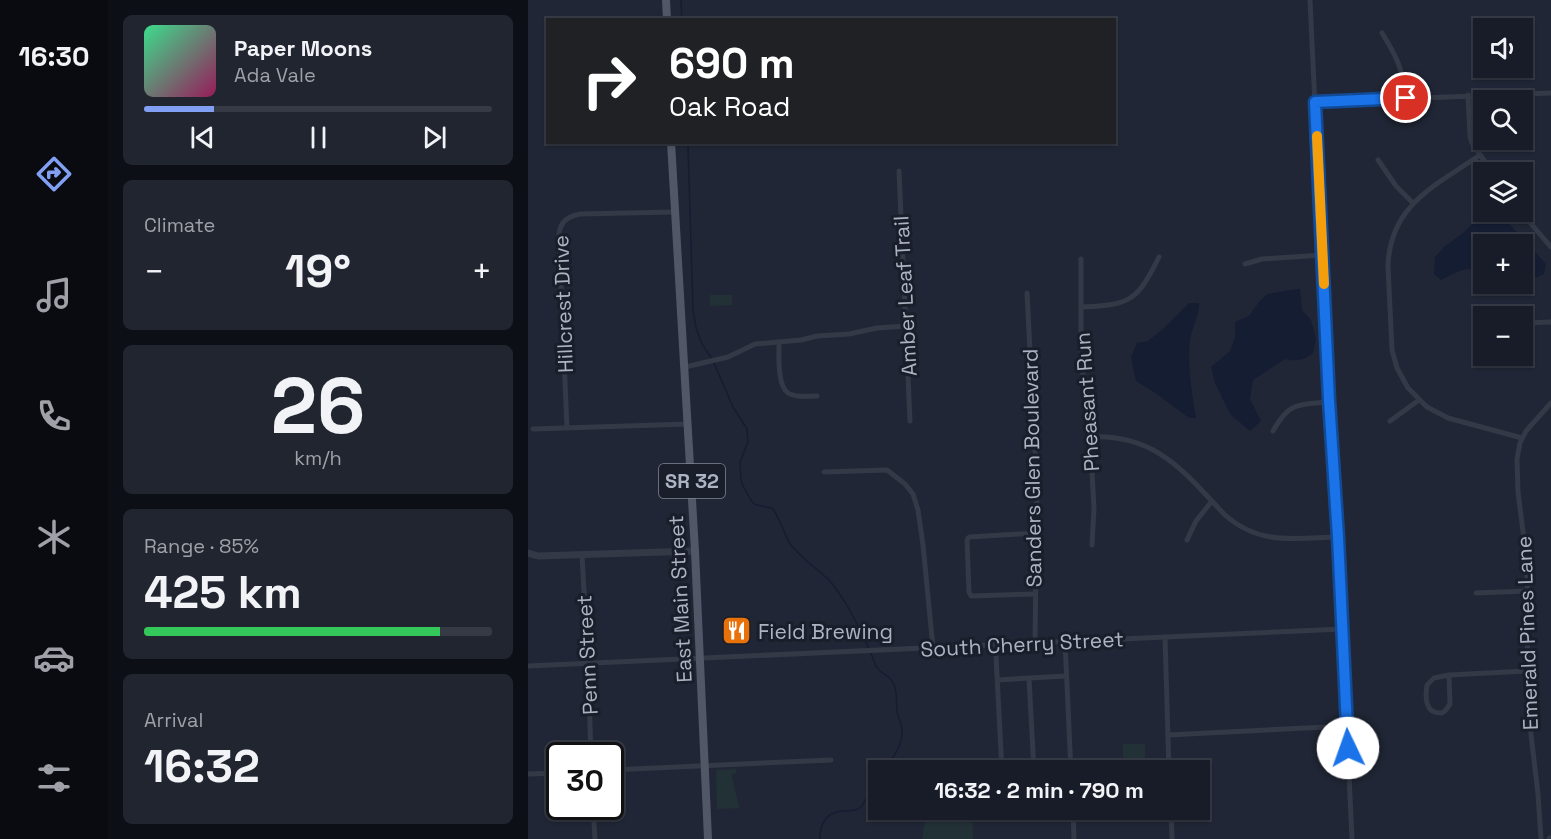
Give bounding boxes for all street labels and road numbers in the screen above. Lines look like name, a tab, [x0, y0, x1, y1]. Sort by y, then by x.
street label: Amber Leaf Trail	[887, 215, 923, 377]
street label: Hillcrest Drive	[547, 235, 579, 373]
street label: Pheasant Run	[1069, 331, 1105, 473]
street label: Sanders Glen Boulevard	[1016, 348, 1048, 588]
road number: SR 32	[659, 464, 725, 498]
street label: East Main Street	[662, 515, 698, 683]
street label: Emerald Pines Lane	[1510, 535, 1544, 731]
street label: Penn Street	[570, 594, 604, 716]
street label: South Cherry Street	[920, 625, 1124, 663]

